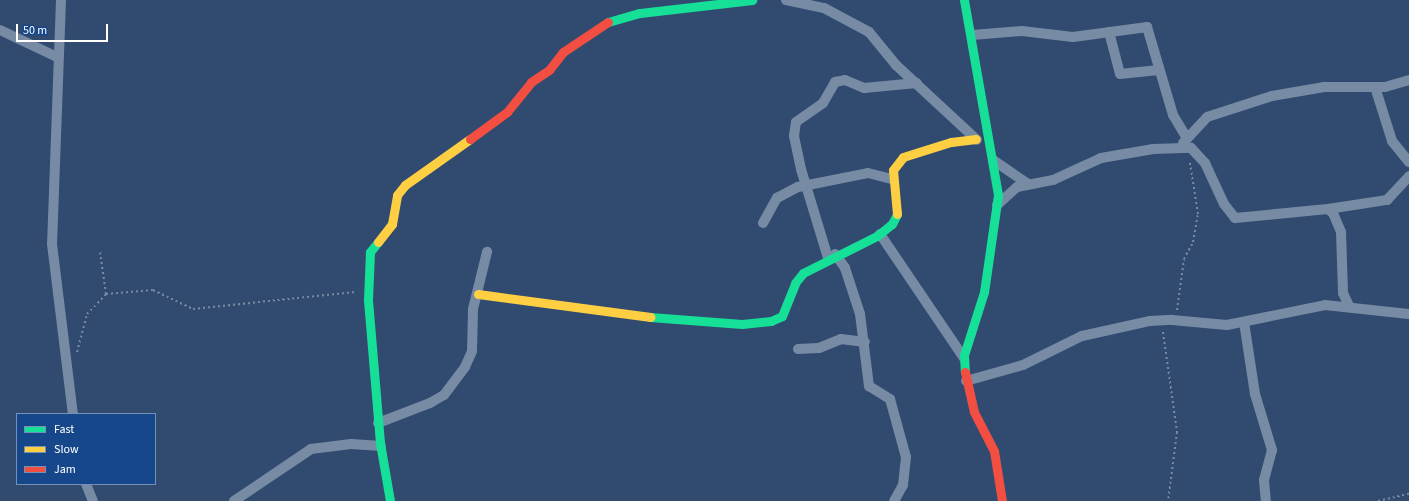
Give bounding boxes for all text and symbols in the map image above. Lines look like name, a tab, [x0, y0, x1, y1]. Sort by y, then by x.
scale bar	[18, 16, 110, 42]
text: 50 m	[23, 22, 47, 39]
legend	[16, 413, 156, 485]
text: Fast	[54, 421, 74, 438]
text: Slow	[54, 441, 79, 458]
text: Jam	[54, 461, 76, 478]

